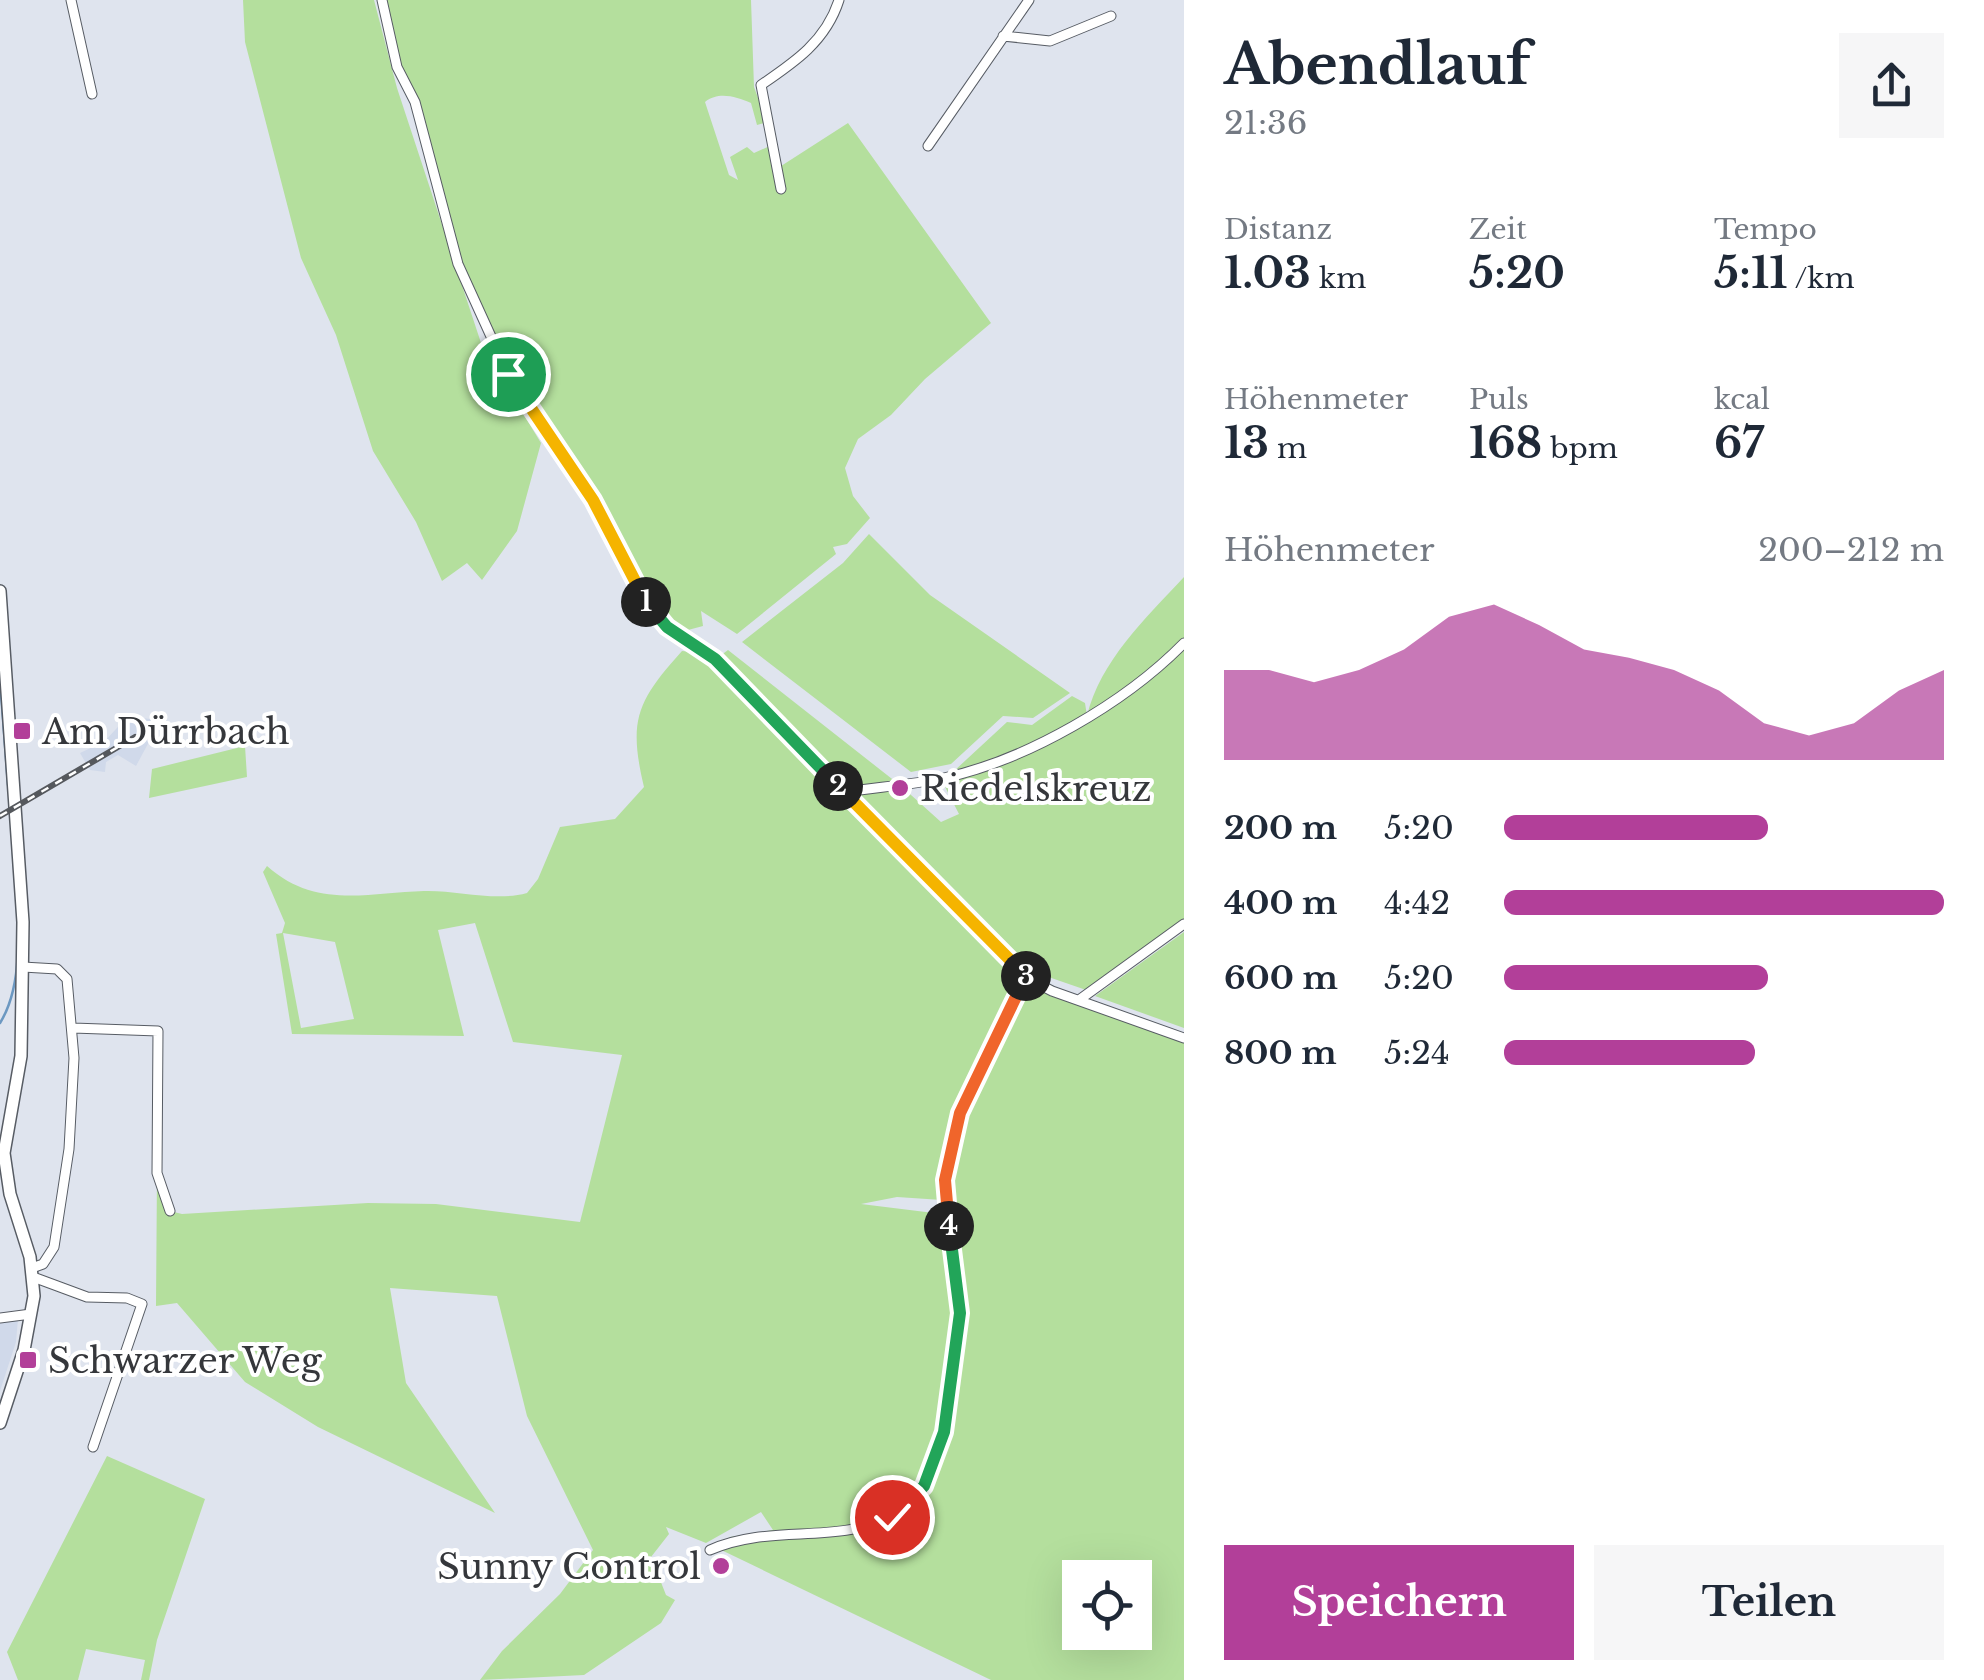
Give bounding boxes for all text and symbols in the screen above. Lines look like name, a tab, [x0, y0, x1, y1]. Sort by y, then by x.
text: Abendlauf	[1224, 31, 1530, 99]
button: share	[1839, 33, 1944, 138]
text: 21:36	[1224, 103, 1307, 143]
text: Distanz	[1224, 212, 1332, 247]
text: Zeit	[1469, 212, 1527, 247]
text: Tempo	[1714, 212, 1817, 247]
text: 1.03	[1224, 247, 1311, 299]
text: 5:20	[1469, 247, 1565, 299]
text: 5:11	[1714, 247, 1788, 299]
text: km	[1311, 261, 1366, 296]
text: /km	[1788, 261, 1855, 296]
pin	[466, 332, 551, 417]
icon: arrive	[481, 347, 536, 402]
text: Höhenmeter	[1224, 382, 1408, 417]
text: Puls	[1469, 382, 1529, 417]
text: kcal	[1714, 382, 1770, 417]
text: 13	[1224, 417, 1269, 469]
text: 168	[1469, 417, 1542, 469]
text: 67	[1714, 417, 1764, 469]
text: m	[1269, 431, 1307, 466]
text: bpm	[1542, 431, 1618, 466]
text: Höhenmeter	[1224, 530, 1434, 570]
text: 200–212 m	[1758, 530, 1944, 570]
pin: 1	[621, 577, 671, 627]
text: 1	[640, 584, 652, 619]
place label: Am Dürrbach	[41, 710, 290, 753]
marker: Am Dürrbach	[11, 720, 33, 742]
pin: 2	[813, 761, 863, 811]
place label: Riedelskreuz	[920, 767, 1151, 810]
text: 2	[829, 768, 847, 803]
marker: Riedelskreuz	[889, 777, 911, 799]
text: 200 m	[1224, 808, 1337, 848]
text: 5:20	[1384, 808, 1454, 848]
text: 400 m	[1224, 883, 1337, 923]
text: 4:42	[1384, 883, 1450, 923]
pin: 3	[1001, 951, 1051, 1001]
text: 3	[1017, 958, 1035, 993]
text: 600 m	[1224, 958, 1338, 998]
text: 5:20	[1384, 958, 1454, 998]
text: 800 m	[1224, 1033, 1337, 1073]
text: 5:24	[1384, 1033, 1450, 1073]
pin: 4	[924, 1201, 974, 1251]
text: 4	[940, 1208, 958, 1243]
place label: Schwarzer Weg	[48, 1339, 323, 1382]
marker: Schwarzer Weg	[17, 1349, 39, 1371]
pin	[850, 1475, 935, 1560]
icon: check	[865, 1490, 920, 1545]
place label: Sunny Control	[437, 1545, 701, 1588]
button: Speichern	[1224, 1545, 1574, 1660]
button: Teilen	[1594, 1545, 1944, 1660]
marker: Sunny Control	[710, 1555, 732, 1577]
map controls	[1062, 1560, 1152, 1650]
button: locate	[1062, 1560, 1152, 1650]

